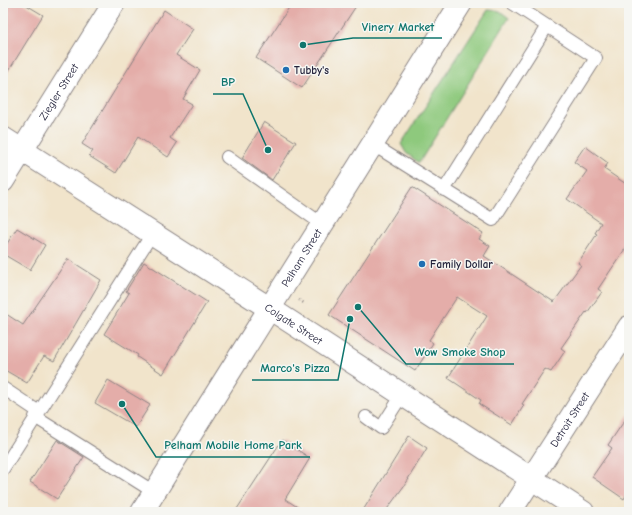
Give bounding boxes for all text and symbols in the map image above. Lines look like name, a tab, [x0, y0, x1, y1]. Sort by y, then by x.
callout: Vinery Market	[353, 14, 442, 38]
text: Vinery Market	[362, 20, 435, 34]
street label: Ziegler Street	[37, 61, 82, 123]
place label: Tubby's	[294, 64, 329, 77]
marker: Tubby's	[281, 65, 291, 75]
callout: BP	[213, 70, 243, 94]
text: BP	[221, 75, 235, 89]
street label: Pelham Street	[279, 226, 325, 289]
place label: Family Dollar	[430, 258, 493, 271]
marker: Family Dollar	[417, 259, 427, 269]
street label: Colgate Street	[262, 301, 325, 348]
callout: Wow Smoke Shop	[406, 340, 514, 364]
text: Wow Smoke Shop	[414, 345, 506, 359]
callout: Marco's Pizza	[252, 356, 338, 380]
text: Marco's Pizza	[260, 361, 330, 375]
street label: Detroit Street	[548, 389, 593, 450]
callout: Pelham Mobile Home Park	[156, 433, 310, 457]
text: Pelham Mobile Home Park	[164, 438, 302, 452]

